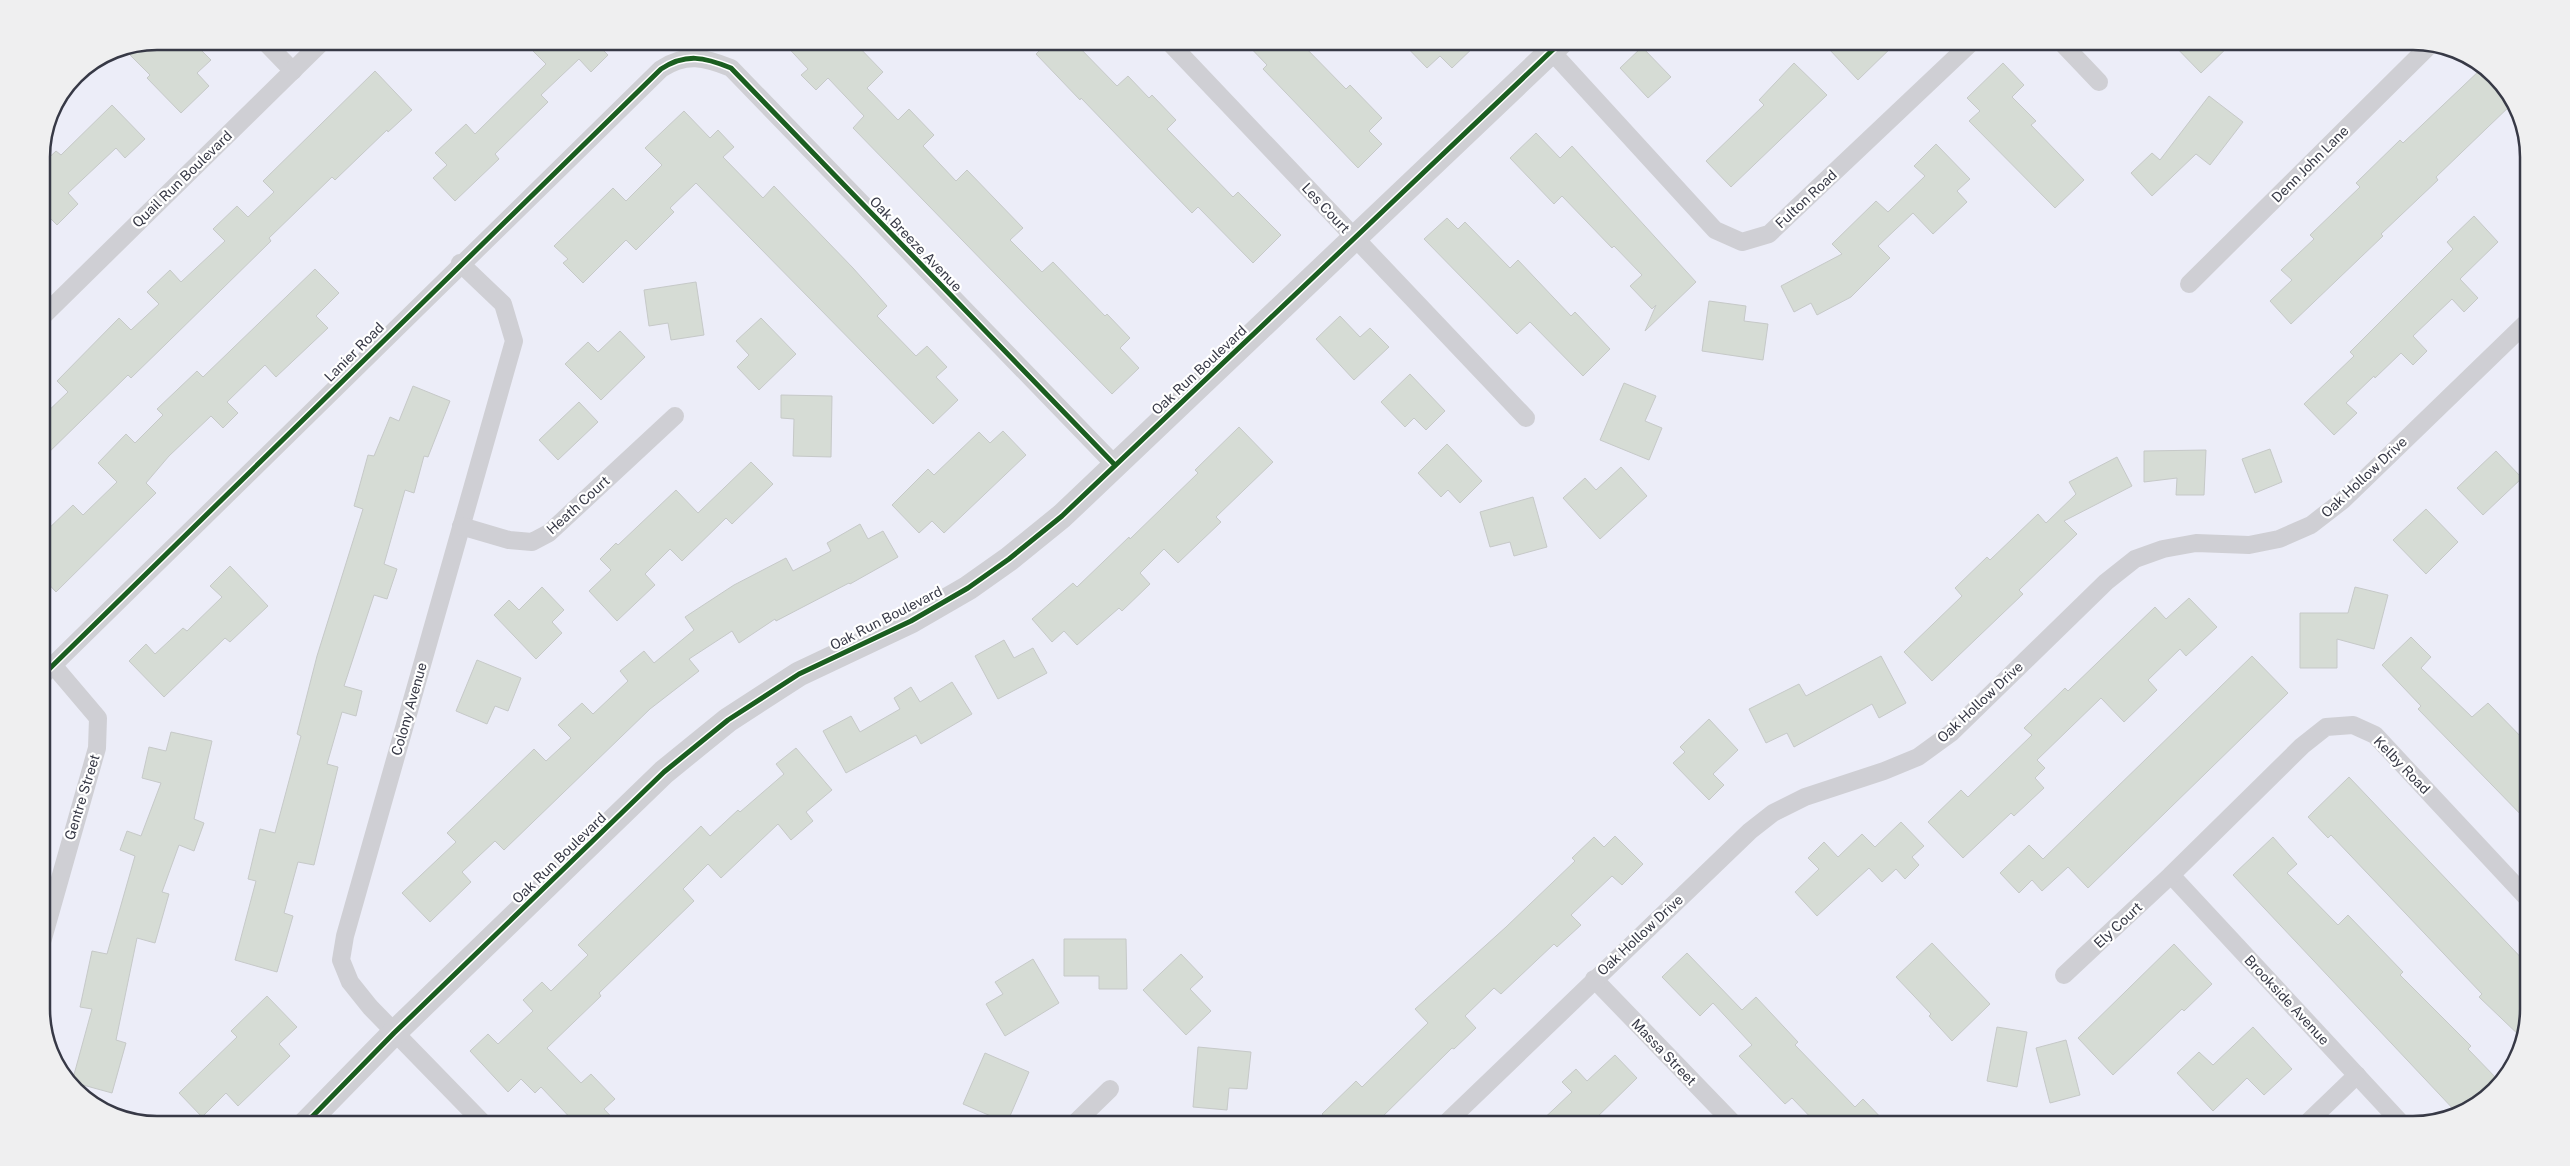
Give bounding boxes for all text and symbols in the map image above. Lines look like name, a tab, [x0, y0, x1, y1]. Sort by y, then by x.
street label: Denn John Lane	[2268, 122, 2352, 206]
street label: Quail Run Boulevard	[129, 127, 235, 231]
street label: Fulton Road	[1772, 167, 1840, 231]
street label: Les Court	[1299, 180, 1353, 236]
street label: Oak Breeze Avenue	[867, 193, 965, 295]
street label: Lanier Road	[321, 319, 387, 385]
street label: Oak Run Boulevard	[1148, 322, 1250, 418]
street label: Oak Hollow Drive	[2318, 433, 2410, 521]
street label: Heath Court	[543, 473, 613, 537]
street label: Oak Run Boulevard	[827, 583, 945, 653]
street label: Oak Hollow Drive	[1934, 658, 2026, 746]
street label: Colony Avenue	[388, 661, 430, 757]
street label: Kelby Road	[2371, 733, 2433, 797]
street label: Gentre Street	[61, 752, 103, 842]
street label: Oak Run Boulevard	[509, 809, 609, 907]
street label: Oak Hollow Drive	[1594, 891, 1686, 979]
street label: Ely Court	[2091, 899, 2145, 951]
street label: Brookside Avenue	[2241, 952, 2333, 1048]
street label: Massa Street	[1628, 1015, 1700, 1089]

